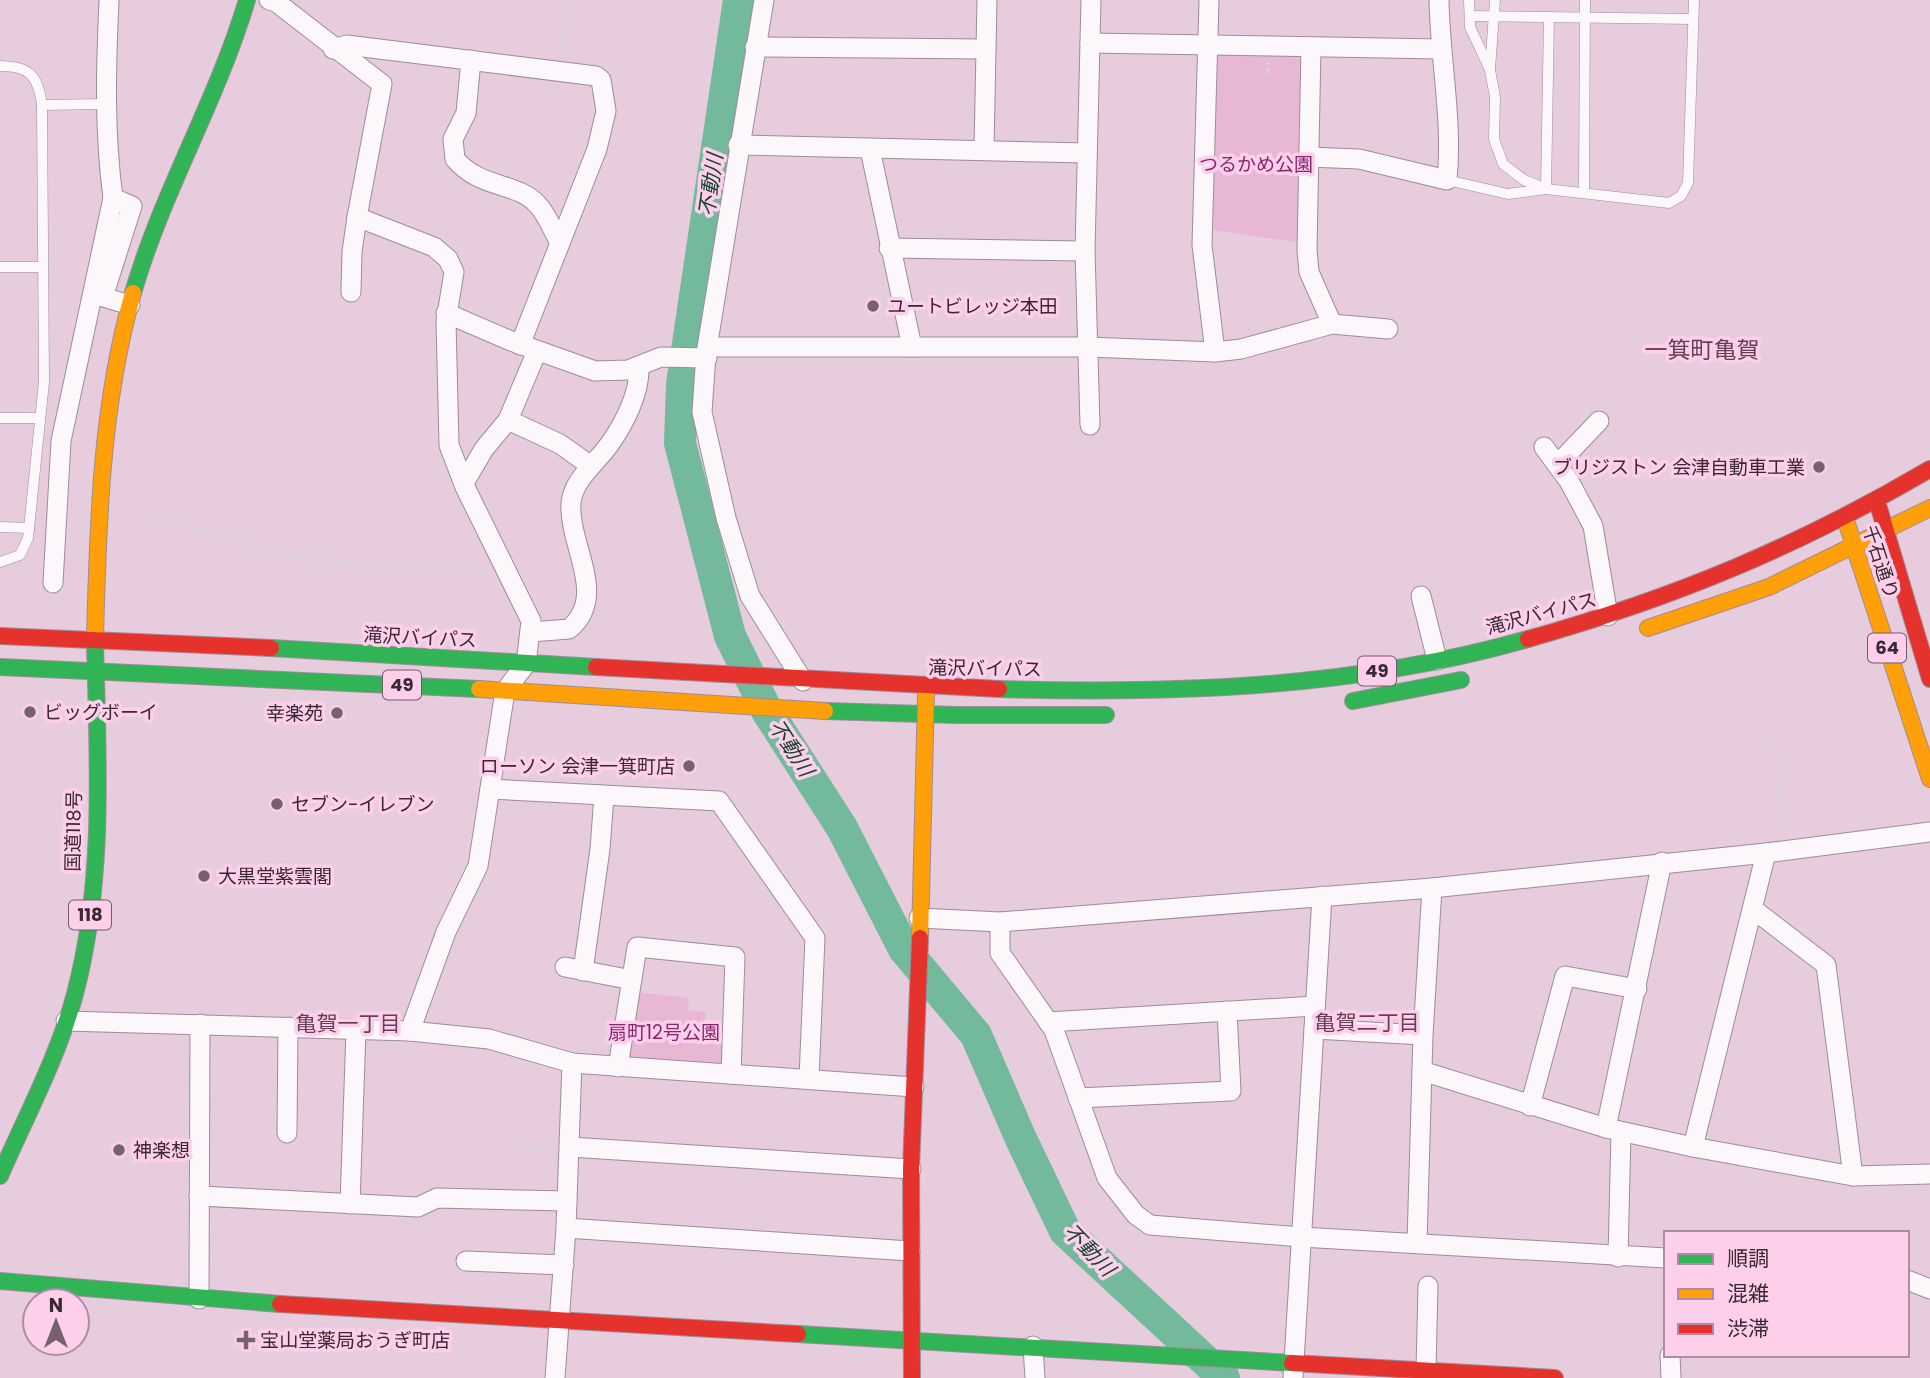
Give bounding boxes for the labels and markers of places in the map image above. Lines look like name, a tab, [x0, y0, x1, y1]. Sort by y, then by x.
place label: ユートビレッジ本田	[887, 293, 1058, 320]
marker: ユートビレッジ本田	[865, 298, 881, 314]
place label: ブリジストン 会津自動車工業	[1553, 454, 1805, 481]
marker: ブリジストン 会津自動車工業	[1811, 459, 1827, 475]
place label: ビッグボーイ	[44, 699, 158, 726]
place label: 幸楽苑	[266, 700, 323, 727]
marker: ビッグボーイ	[22, 704, 38, 720]
marker: 幸楽苑	[329, 705, 345, 721]
place label: ローソン 会津一箕町店	[480, 753, 675, 780]
marker: ローソン 会津一箕町店	[681, 758, 697, 774]
place label: セブン-イレブン	[291, 791, 434, 818]
marker: セブン-イレブン	[269, 796, 285, 812]
place label: 大黒堂紫雲閣	[218, 863, 332, 890]
marker: 大黒堂紫雲閣	[196, 868, 212, 884]
place label: 神楽想	[133, 1137, 190, 1164]
marker: 神楽想	[111, 1142, 127, 1158]
place label: 宝山堂薬局おうぎ町店	[260, 1327, 450, 1354]
marker: 宝山堂薬局おうぎ町店	[238, 1332, 254, 1348]

